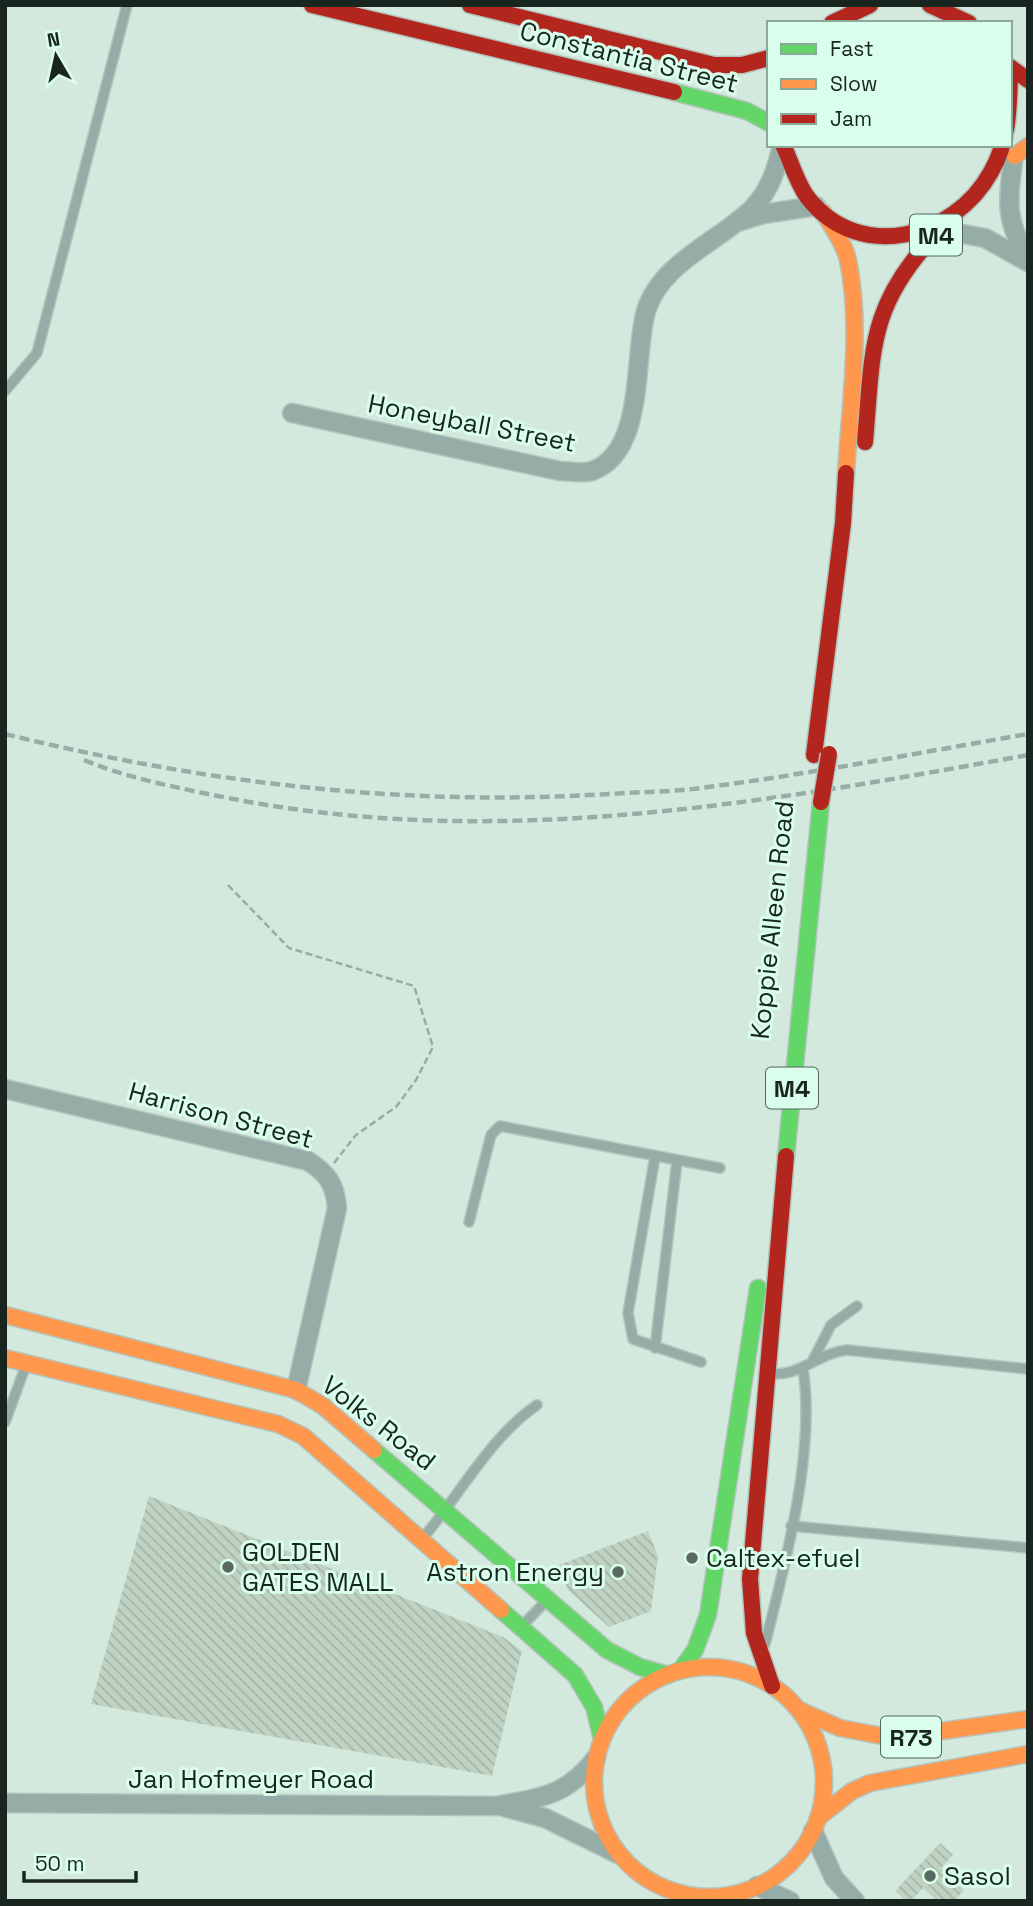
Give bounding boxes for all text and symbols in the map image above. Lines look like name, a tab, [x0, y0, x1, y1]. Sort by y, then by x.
street label: Constantia Street	[516, 13, 742, 101]
north arrow	[21, 21, 91, 91]
legend	[767, 21, 1012, 147]
text: N	[45, 26, 62, 53]
text: Fast	[830, 35, 874, 62]
text: Slow	[830, 70, 878, 97]
text: Jam	[830, 105, 872, 132]
road number: M4	[910, 214, 962, 256]
street label: Honeyball Street	[365, 386, 579, 460]
street label: Koppie Alleen Road	[743, 799, 801, 1041]
road number: M4	[766, 1068, 818, 1108]
street label: Harrison Street	[125, 1074, 317, 1156]
street label: Volks Road	[315, 1368, 443, 1478]
place label: GOLDEN GATES MALL	[242, 1535, 393, 1599]
place label: Caltex-efuel	[706, 1541, 860, 1575]
marker: Caltex-efuel	[684, 1550, 700, 1566]
place label: Astron Energy	[426, 1555, 604, 1589]
marker: GOLDEN GATES MALL	[220, 1559, 236, 1575]
marker: Astron Energy	[610, 1564, 626, 1580]
road number: R73	[881, 1716, 941, 1758]
street label: Jan Hofmeyer Road	[128, 1762, 374, 1796]
scale bar	[24, 1840, 136, 1884]
text: 50 m	[35, 1850, 85, 1877]
place label: Sasol	[944, 1859, 1011, 1893]
marker: Sasol	[922, 1868, 938, 1884]

